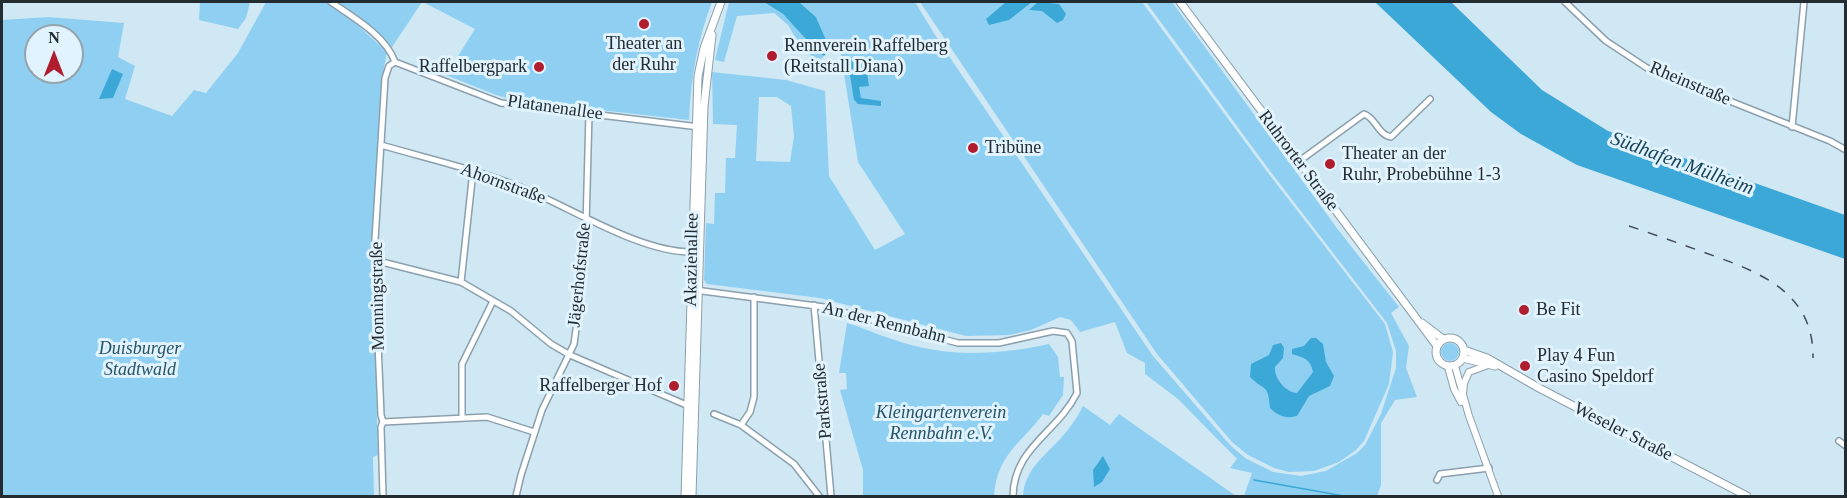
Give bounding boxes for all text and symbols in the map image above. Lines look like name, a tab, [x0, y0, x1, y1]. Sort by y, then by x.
marker: Theater an der Ruhr	[637, 17, 651, 31]
north arrow	[24, 24, 84, 84]
text: N	[48, 29, 60, 46]
place label: Theater an der Ruhr	[599, 33, 689, 76]
place label: Rennverein Raffelberg (Reitstall Diana)	[784, 35, 969, 78]
marker: Rennverein Raffelberg (Reitstall Diana)	[765, 49, 779, 63]
street label: Rheinstraße	[1639, 54, 1741, 114]
place label: Raffelbergpark	[403, 56, 527, 78]
marker: Raffelbergpark	[532, 60, 546, 74]
street label: Platanenallee	[497, 89, 613, 127]
street label: Ruhrorter Straße	[1247, 98, 1349, 224]
water label: Südhafen Mülheim	[1596, 123, 1768, 205]
place label: Tribüne	[985, 137, 1050, 159]
marker: Tribüne	[966, 141, 980, 155]
place label: Theater an der Ruhr, Probebühne 1-3	[1342, 143, 1524, 186]
street label: Ahornstraße	[451, 156, 555, 212]
marker: Theater an der Ruhr, Probebühne 1-3	[1323, 157, 1337, 171]
street label: Akazienallee	[680, 207, 704, 313]
street label: Jägerhofstraße	[563, 211, 597, 339]
street label: Monningstraße	[366, 233, 390, 359]
street label: An der Rennbahn	[812, 295, 956, 351]
place label: Be Fit	[1536, 299, 1584, 321]
marker: Be Fit	[1517, 303, 1531, 317]
park label: Duisburger Stadtwald	[94, 338, 186, 380]
place label: Play 4 Fun Casino Speldorf	[1537, 345, 1670, 388]
street label: Parkstraße	[808, 355, 838, 447]
marker: Play 4 Fun Casino Speldorf	[1518, 359, 1532, 373]
place label: Raffelberger Hof	[526, 375, 662, 397]
marker: Raffelberger Hof	[667, 379, 681, 393]
street label: Weseler Straße	[1562, 394, 1684, 470]
park label: Kleingartenverein Rennbahn e.V.	[867, 402, 1015, 444]

